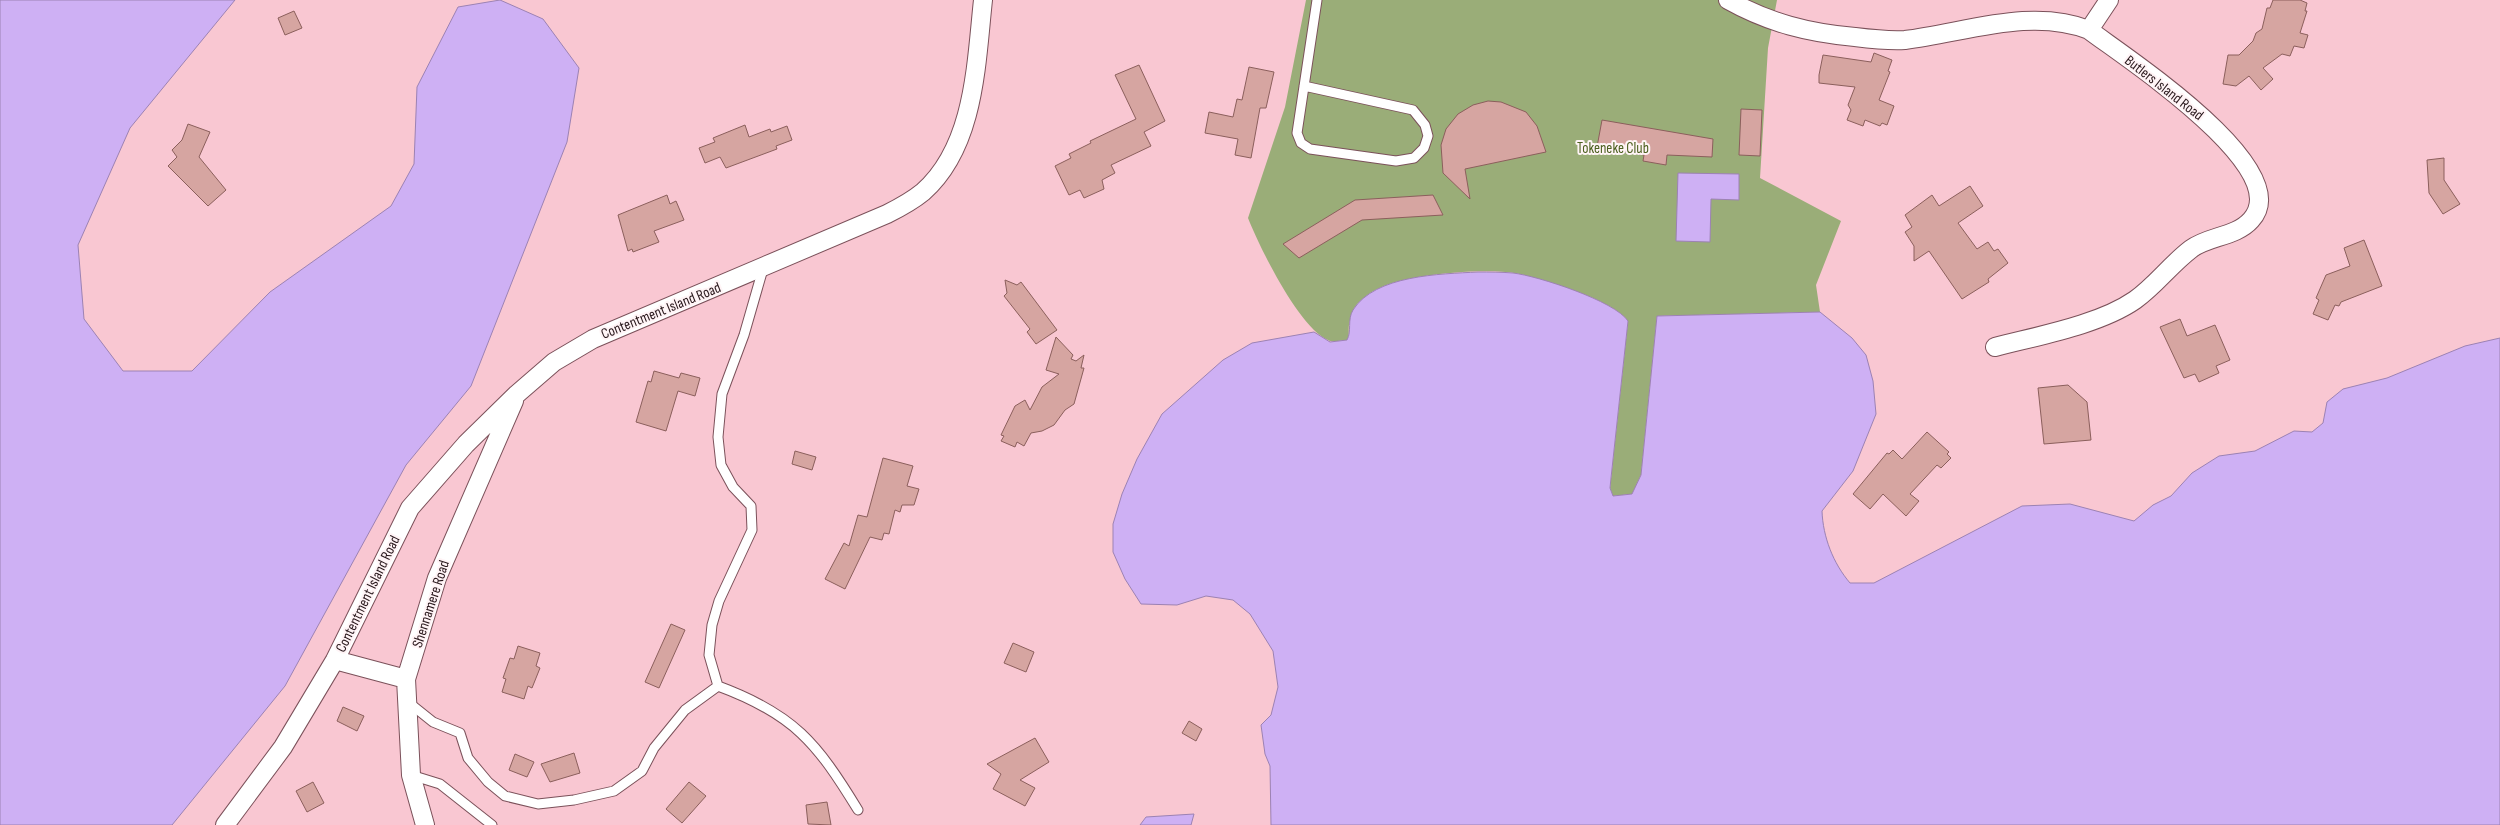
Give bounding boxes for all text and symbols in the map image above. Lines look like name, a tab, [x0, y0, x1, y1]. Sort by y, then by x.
street label: Butlers Island Road	[2121, 51, 2207, 125]
park label: Tokeneke Club	[1577, 139, 1649, 158]
street label: Contentment Island Road	[598, 278, 724, 344]
street label: Contentment Island Road	[331, 532, 405, 656]
street label: Shennamere Road	[408, 558, 454, 650]

